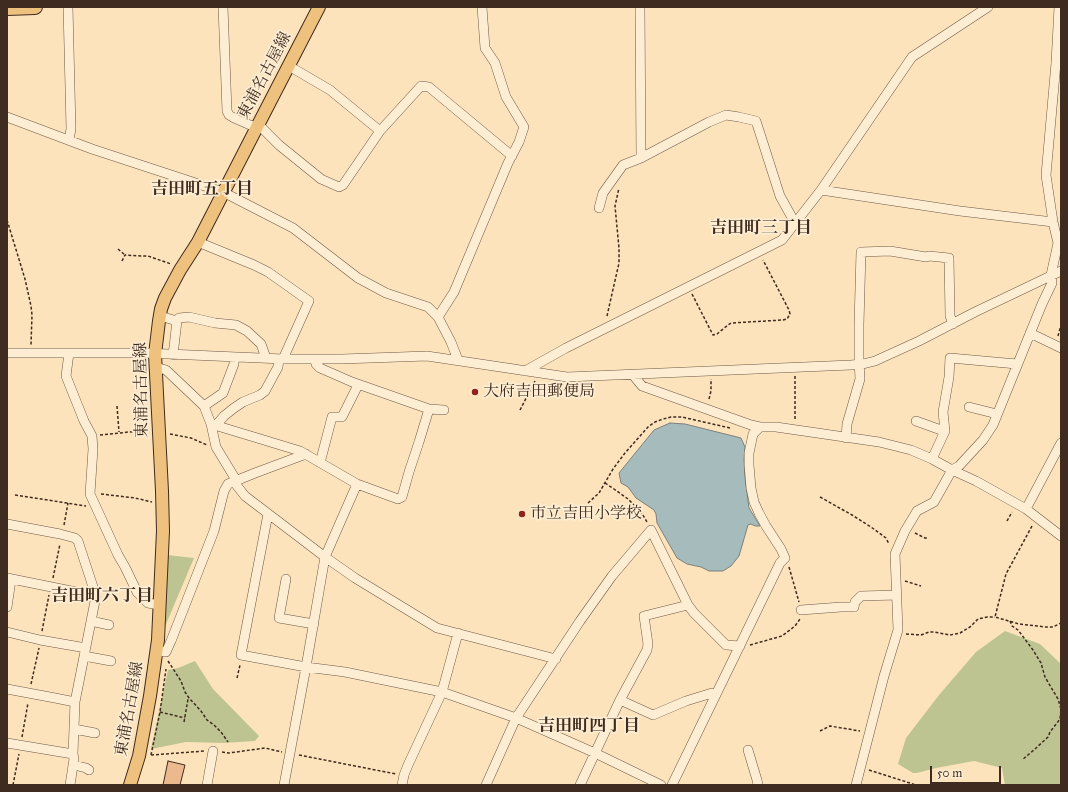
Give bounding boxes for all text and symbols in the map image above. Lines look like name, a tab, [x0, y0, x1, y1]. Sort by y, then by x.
street label: 東浦名古屋線	[234, 29, 296, 123]
district label: 吉田町五丁目	[151, 180, 253, 200]
district label: 吉田町三丁目	[710, 219, 812, 239]
street label: 東浦名古屋線	[132, 342, 152, 438]
place label: 大府吉田郵便局	[483, 382, 595, 402]
marker: 大府吉田郵便局	[470, 387, 480, 397]
place label: 市立吉田小学校	[530, 504, 642, 524]
marker: 市立吉田小学校	[517, 509, 527, 519]
district label: 吉田町六丁目	[51, 587, 153, 607]
street label: 東浦名古屋線	[112, 660, 148, 758]
district label: 吉田町四丁目	[538, 717, 640, 737]
scale bar	[932, 758, 1003, 784]
text: 50 m	[937, 766, 962, 780]

